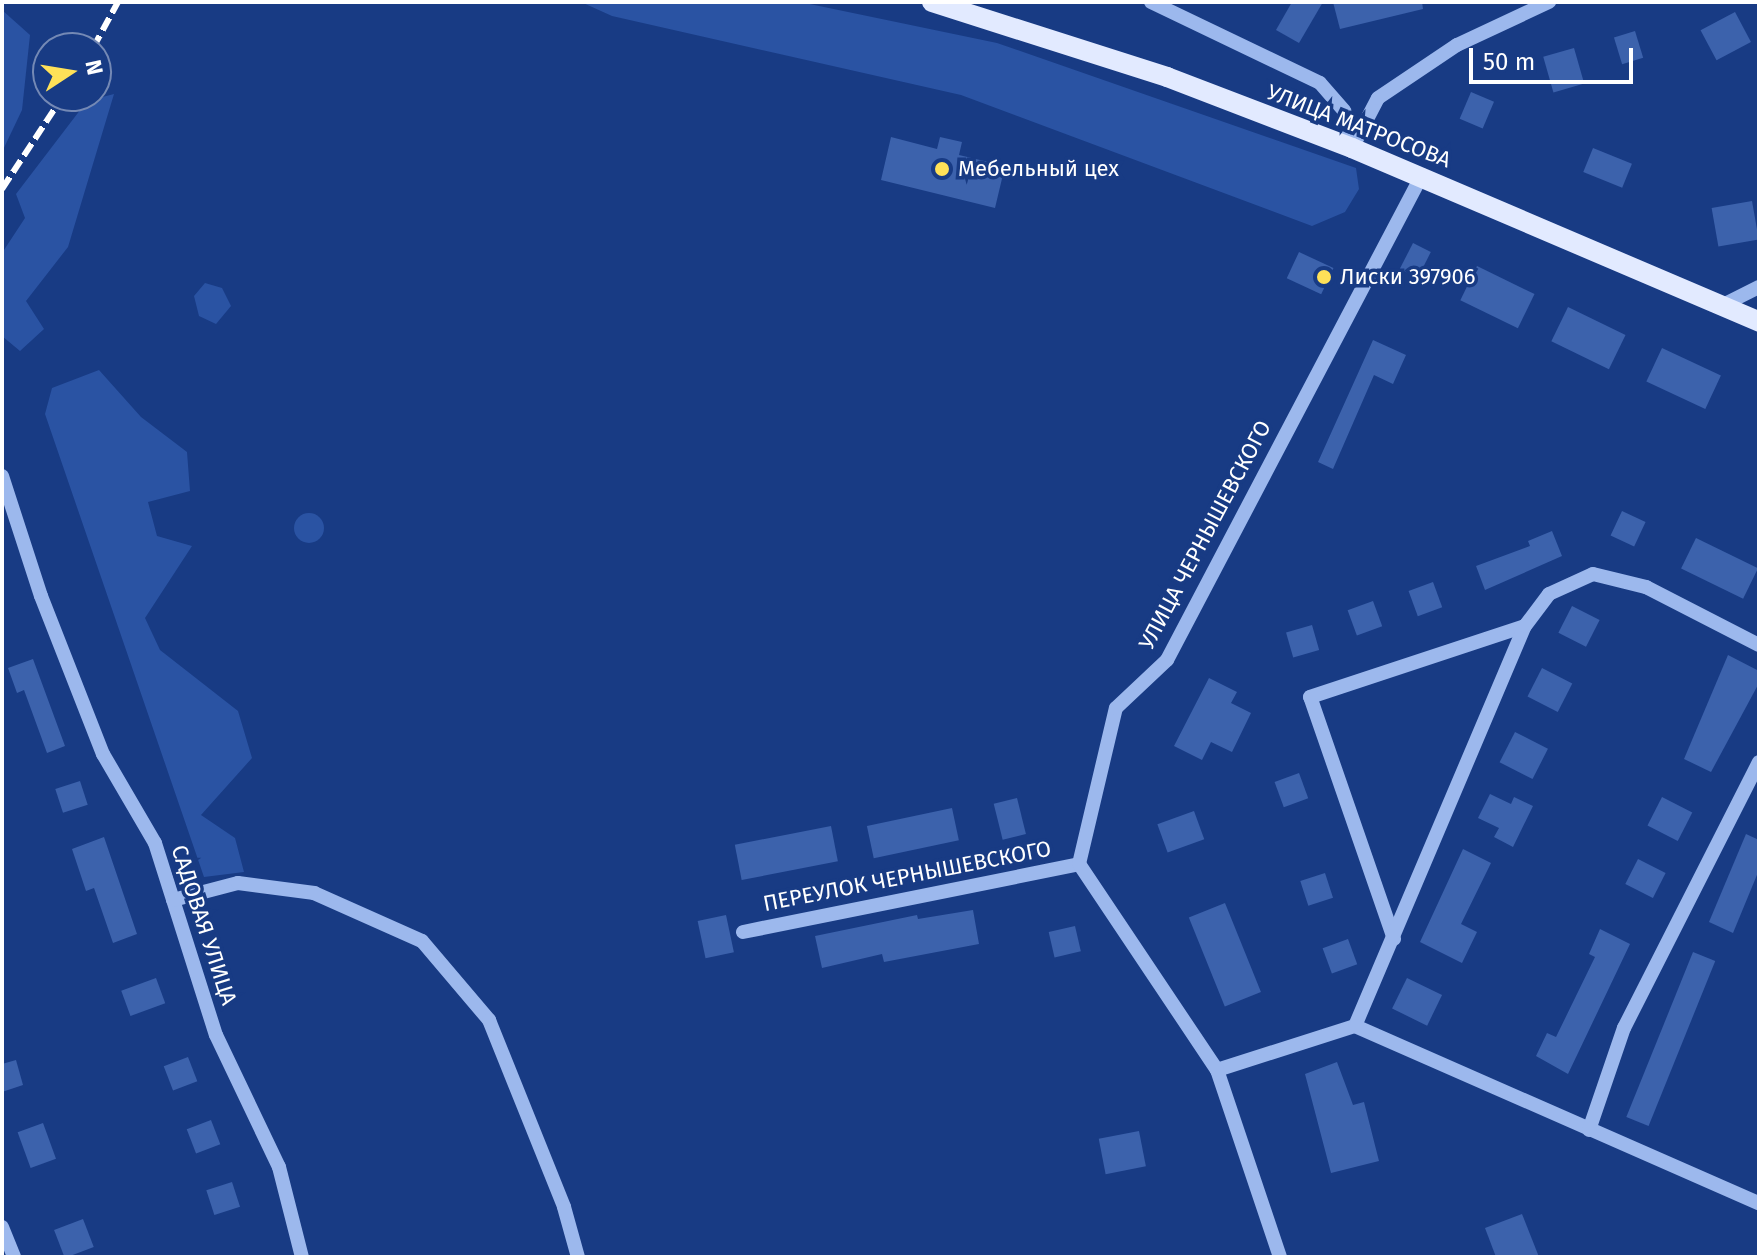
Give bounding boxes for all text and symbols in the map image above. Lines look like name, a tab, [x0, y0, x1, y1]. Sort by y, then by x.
north arrow	[32, 32, 112, 112]
scale bar	[1473, 32, 1637, 82]
text: 50 m	[1483, 48, 1535, 76]
text: N	[79, 57, 109, 77]
street label: УЛИЦА МАТРОСОВА	[1263, 79, 1455, 173]
place label: Мебельный цех	[958, 156, 1119, 182]
marker: Мебельный цех	[933, 160, 951, 178]
place label: Лиски 397906	[1340, 264, 1476, 290]
marker: Лиски 397906	[1315, 268, 1333, 286]
street label: УЛИЦА ЧЕРНЫШЕВСКОГО	[1133, 416, 1277, 654]
street label: ПЕРЕУЛОК ЧЕРНЫШЕВСКОГО	[761, 835, 1053, 917]
street label: САДОВАЯ УЛИЦА	[166, 842, 242, 1008]

